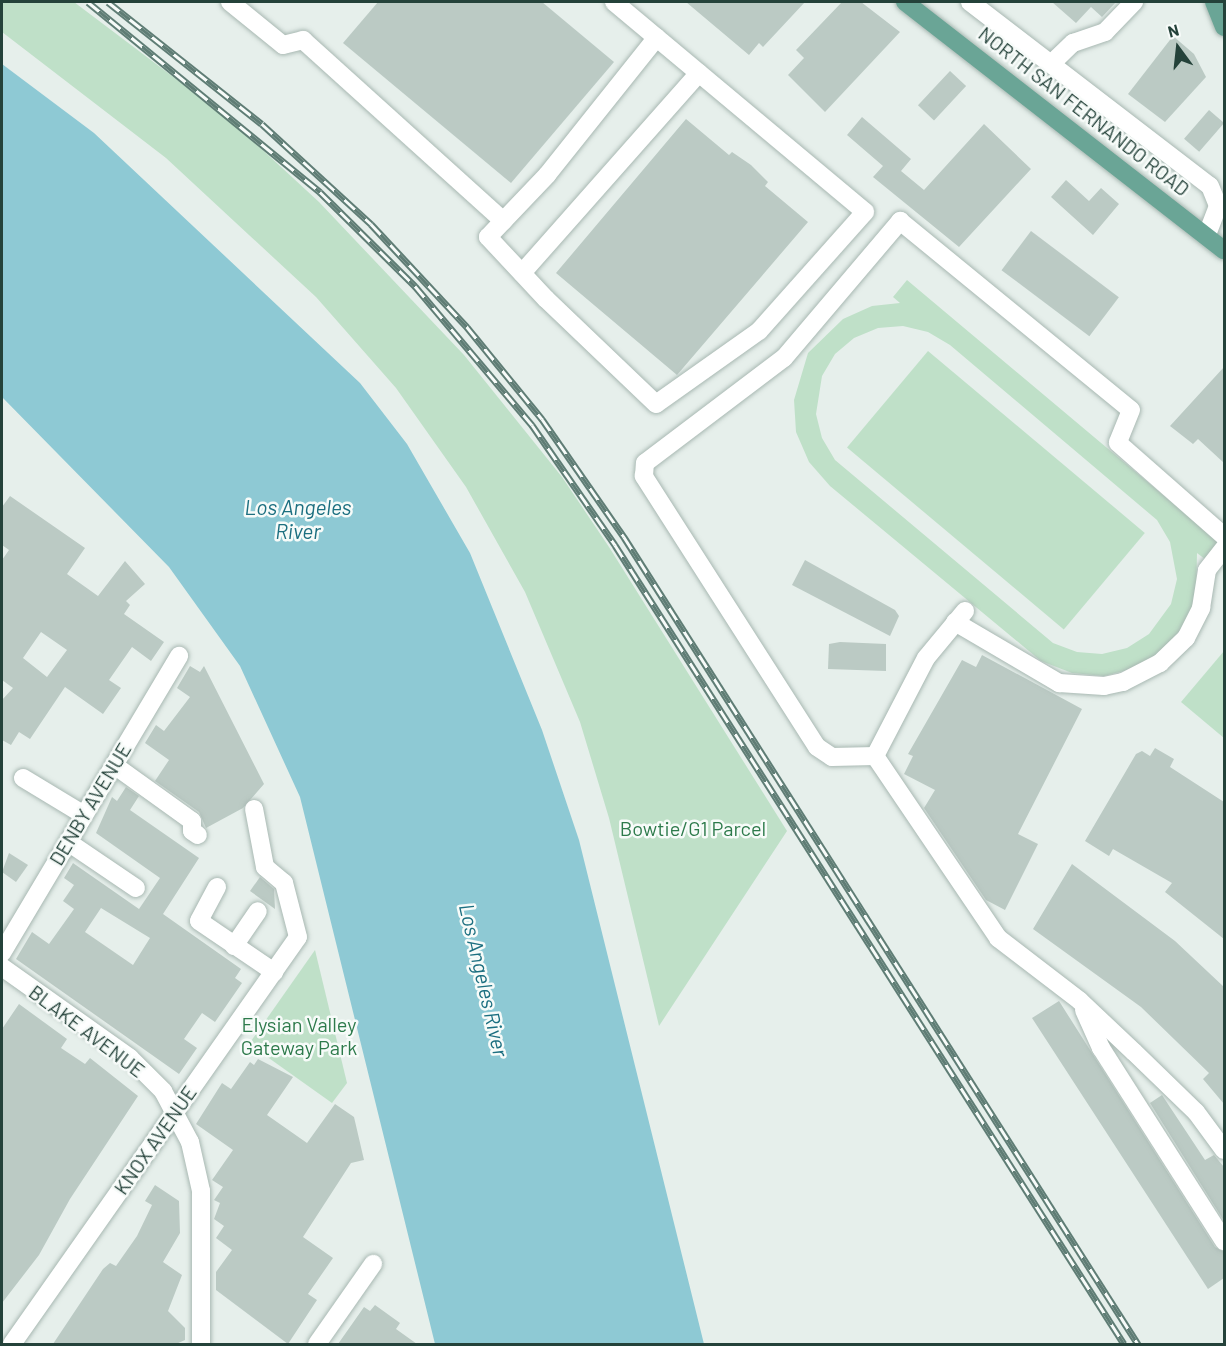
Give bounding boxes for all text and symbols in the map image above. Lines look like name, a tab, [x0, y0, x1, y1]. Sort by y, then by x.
north arrow	[1148, 18, 1208, 78]
street label: NORTH SAN FERNANDO ROAD	[974, 21, 1194, 201]
water label: Los Angeles River	[245, 494, 351, 544]
street label: DENBY AVENUE	[44, 738, 136, 870]
park label: Bowtie/G1 Parcel	[620, 816, 766, 840]
water label: Los Angeles River	[454, 901, 514, 1059]
street label: BLAKE AVENUE	[24, 980, 150, 1082]
park label: Elysian Valley Gateway Park	[241, 1012, 357, 1059]
street label: KNOX AVENUE	[109, 1081, 201, 1199]

